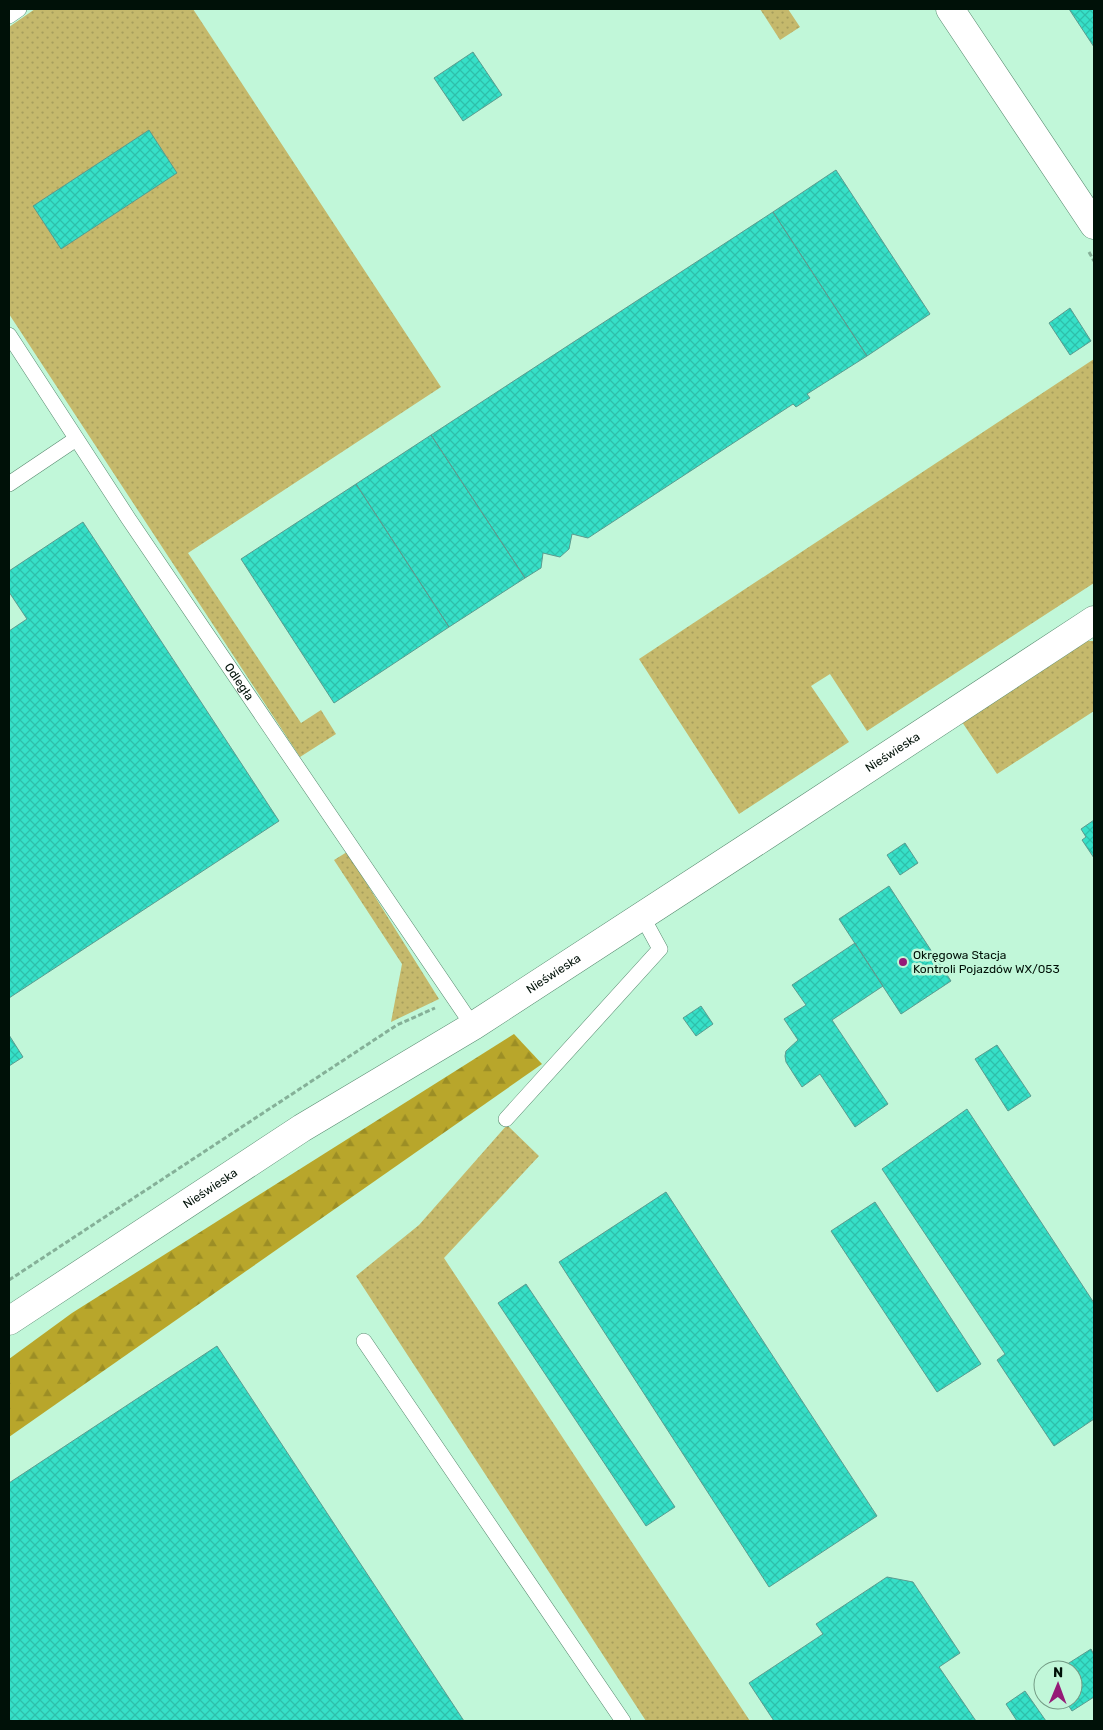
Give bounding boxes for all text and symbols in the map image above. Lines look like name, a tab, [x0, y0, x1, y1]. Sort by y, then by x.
street label: Odległa	[221, 660, 257, 703]
street label: Nieświeska	[863, 729, 922, 775]
place label: Okręgowa Stacja Kontroli Pojazdów WX/053	[913, 948, 1060, 976]
street label: Nieświeska	[524, 951, 583, 996]
marker: Okręgowa Stacja Kontroli Pojazdów WX/053	[897, 956, 909, 968]
street label: Nieświeska	[181, 1166, 240, 1211]
north arrow	[1033, 1660, 1083, 1710]
text: N	[1053, 1664, 1063, 1681]

